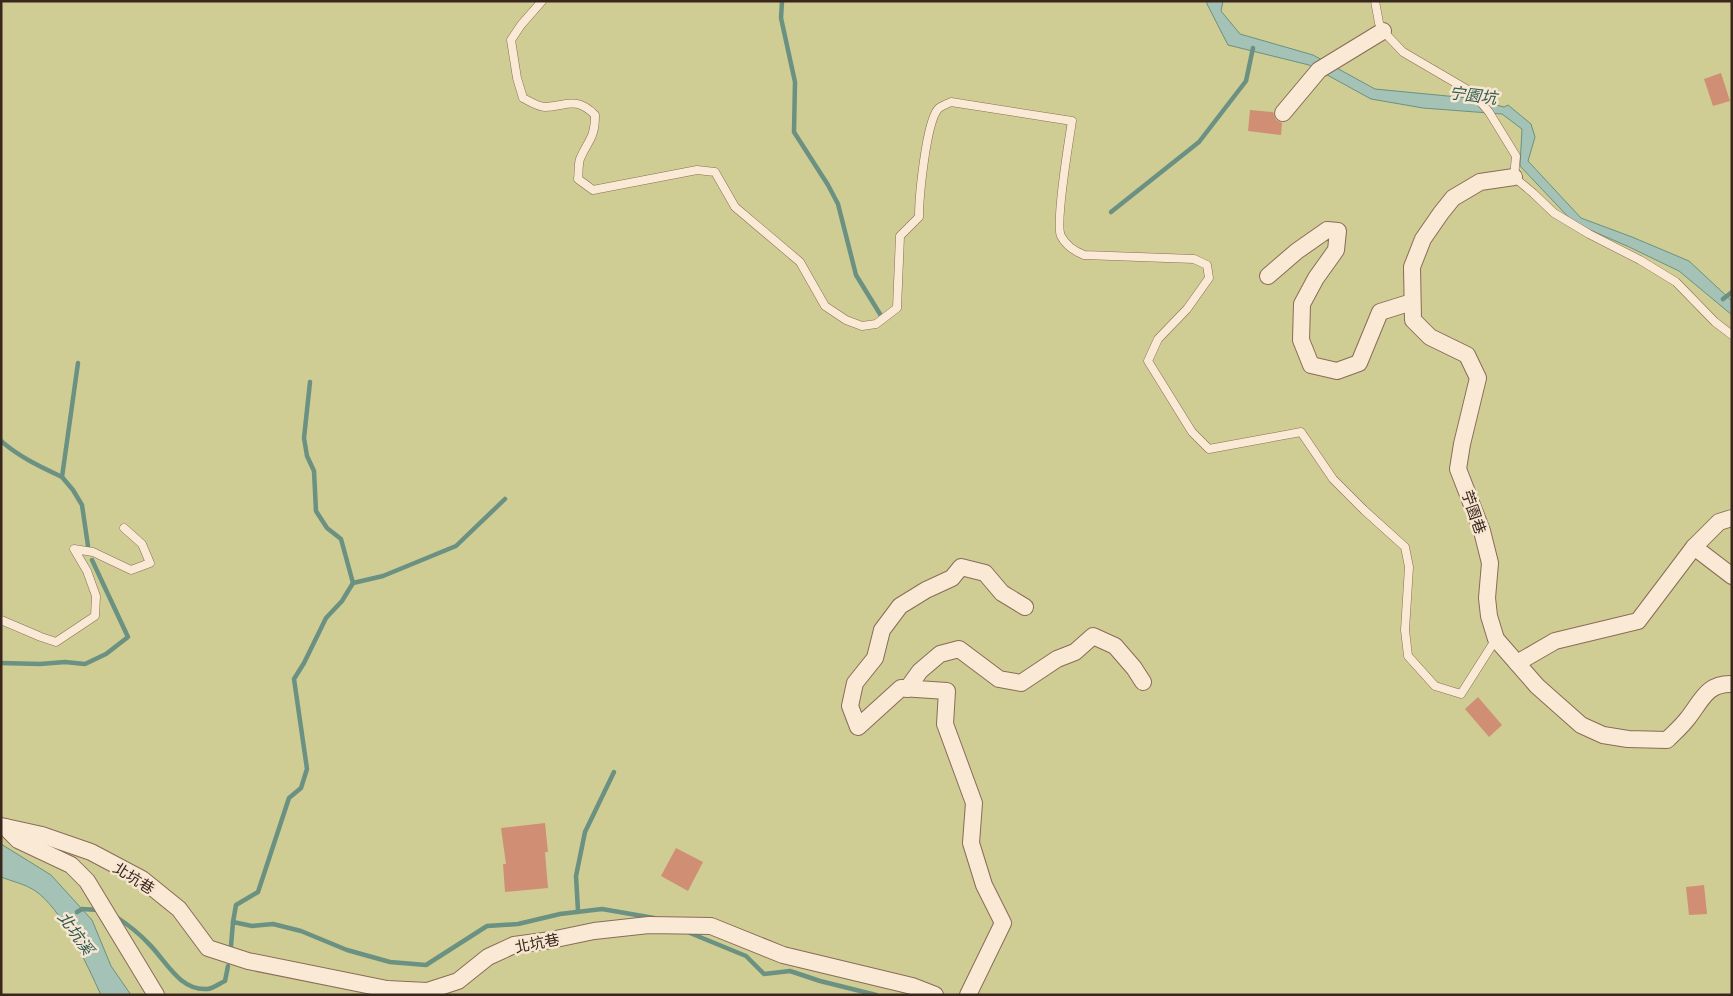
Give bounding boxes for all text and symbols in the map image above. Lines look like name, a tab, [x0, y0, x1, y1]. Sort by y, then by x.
water label: 宁園坑	[1448, 82, 1500, 108]
street label: 苧園巷	[1458, 488, 1490, 536]
street label: 北坑巷	[110, 858, 158, 898]
water label: 北坑溪	[54, 908, 99, 960]
street label: 北坑巷	[513, 929, 561, 957]

